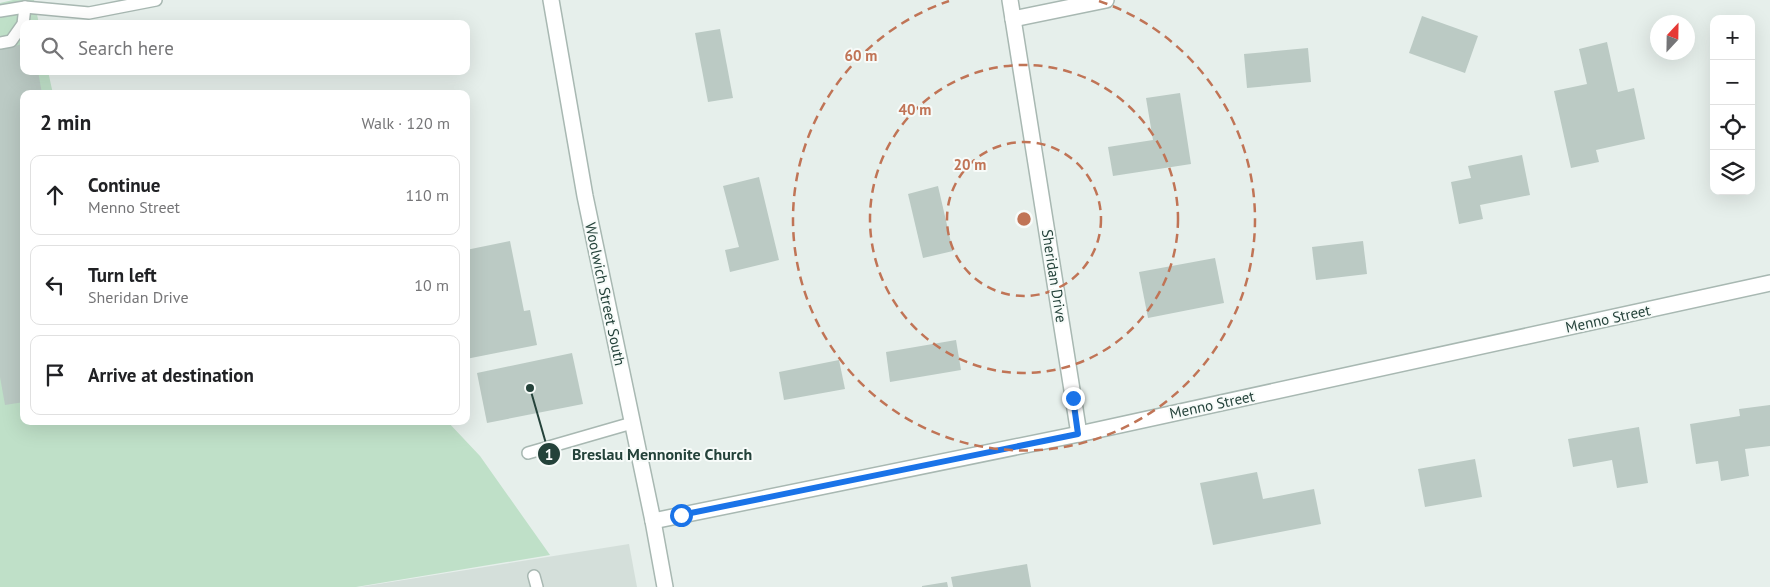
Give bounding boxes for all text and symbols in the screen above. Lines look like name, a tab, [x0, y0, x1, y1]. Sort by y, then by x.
north arrow	[1650, 15, 1695, 60]
map controls	[1710, 15, 1755, 195]
button: +	[1710, 15, 1755, 60]
search box	[20, 20, 470, 75]
icon: search	[38, 34, 66, 62]
text: Search here	[78, 36, 174, 60]
text: 60 m	[845, 46, 877, 65]
button: −	[1710, 60, 1755, 105]
text: 40 m	[899, 100, 931, 119]
button: locate	[1710, 105, 1755, 150]
text: 2 min	[40, 109, 91, 136]
text: Walk · 120 m	[361, 113, 450, 133]
button: layers	[1710, 150, 1755, 195]
text: 20 m	[954, 155, 986, 174]
text: Continue	[88, 173, 160, 197]
icon: ahead	[41, 181, 69, 209]
text: 110 m	[406, 185, 449, 205]
text: Menno Street	[88, 197, 180, 217]
centre of rings	[1015, 210, 1033, 228]
street label: Woolwich Street South	[581, 221, 630, 367]
street label: Sheridan Drive	[1038, 228, 1071, 324]
text: Turn left	[88, 263, 157, 287]
icon: left	[41, 271, 69, 299]
text: 10 m	[414, 275, 449, 295]
text: Sheridan Drive	[88, 287, 189, 307]
street label: Menno Street	[1564, 300, 1652, 337]
icon: arrive	[41, 361, 69, 389]
text: Arrive at destination	[88, 363, 254, 387]
street label: Menno Street	[1168, 386, 1256, 423]
route end	[1062, 387, 1085, 410]
callout: Breslau Mennonite Church	[537, 439, 762, 470]
text: Breslau Mennonite Church	[572, 444, 752, 464]
text: 1	[545, 445, 553, 464]
route start	[670, 504, 693, 527]

